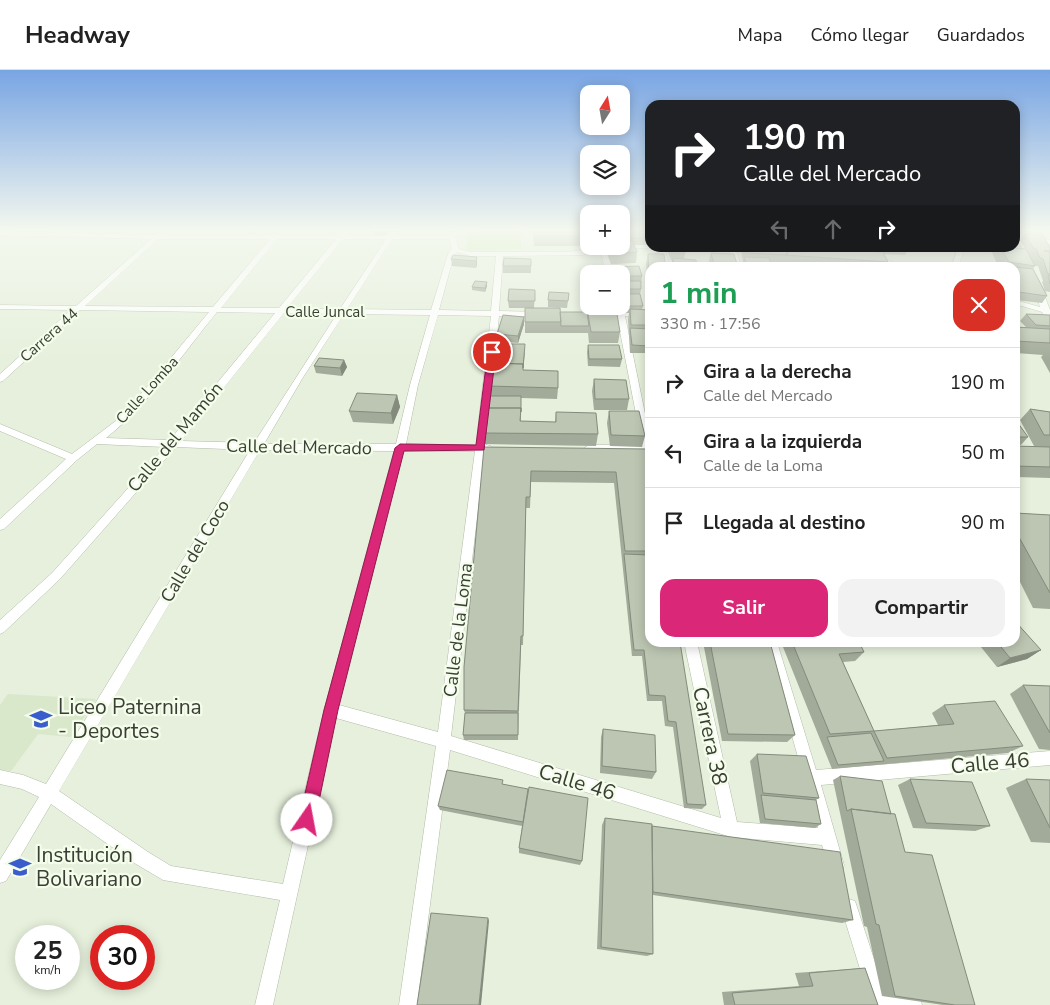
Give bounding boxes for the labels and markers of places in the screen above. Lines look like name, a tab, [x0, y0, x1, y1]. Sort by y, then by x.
pin	[471, 331, 513, 373]
place label: Liceo Paternina - Deportes	[58, 693, 202, 745]
school or university icon: Liceo Paternina - Deportes	[28, 706, 54, 732]
place label: Institución Bolivariano	[36, 841, 142, 893]
school or university icon: Institución Bolivariano	[7, 854, 33, 880]

